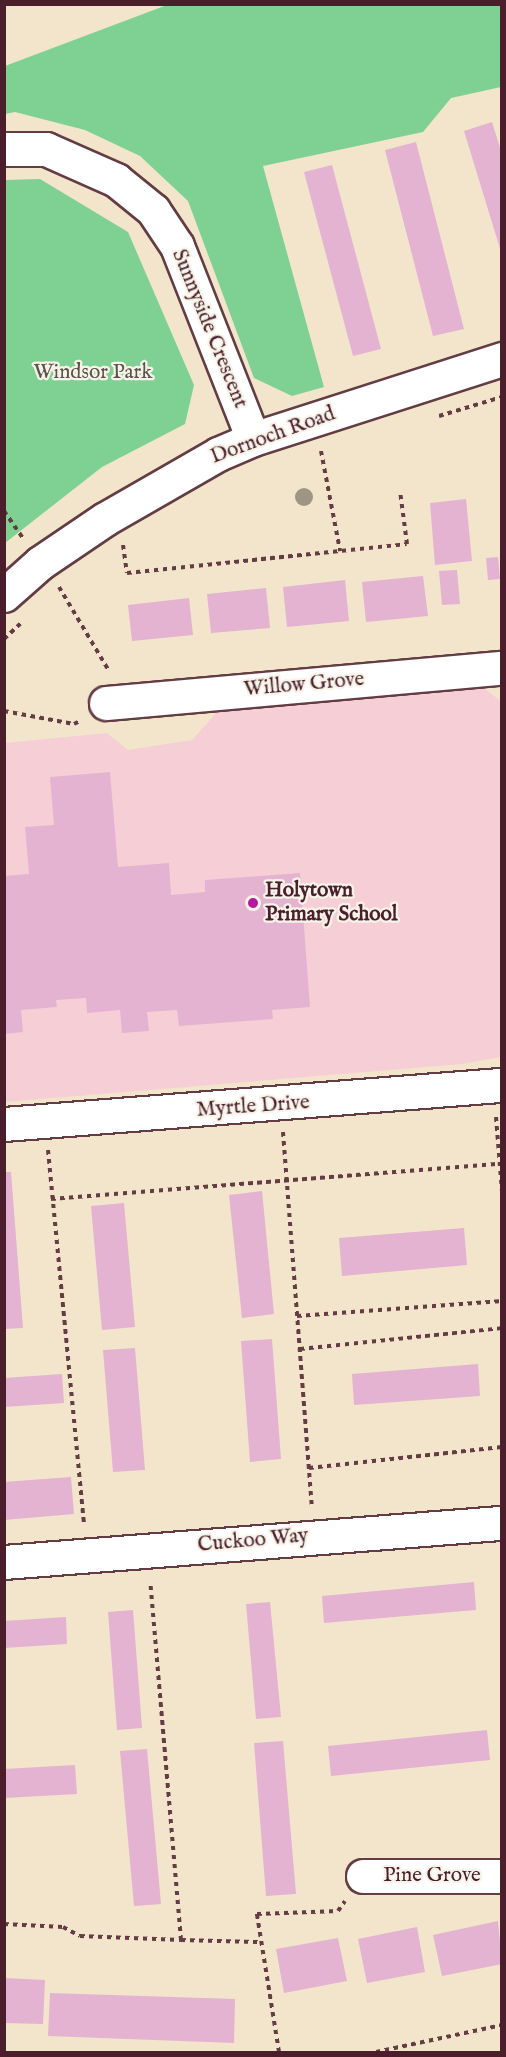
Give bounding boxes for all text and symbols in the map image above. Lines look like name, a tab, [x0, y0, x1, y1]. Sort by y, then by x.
street label: Sunnyside Crescent	[166, 246, 252, 412]
park label: Windsor Park	[34, 360, 152, 386]
street label: Dornoch Road	[207, 402, 339, 470]
street label: Willow Grove	[243, 667, 365, 703]
place label: Holytown Primary School	[265, 878, 398, 928]
marker: Holytown Primary School	[246, 896, 260, 910]
street label: Myrtle Drive	[196, 1090, 310, 1124]
street label: Cuckoo Way	[197, 1524, 309, 1558]
street label: Pine Grove	[383, 1863, 481, 1889]

